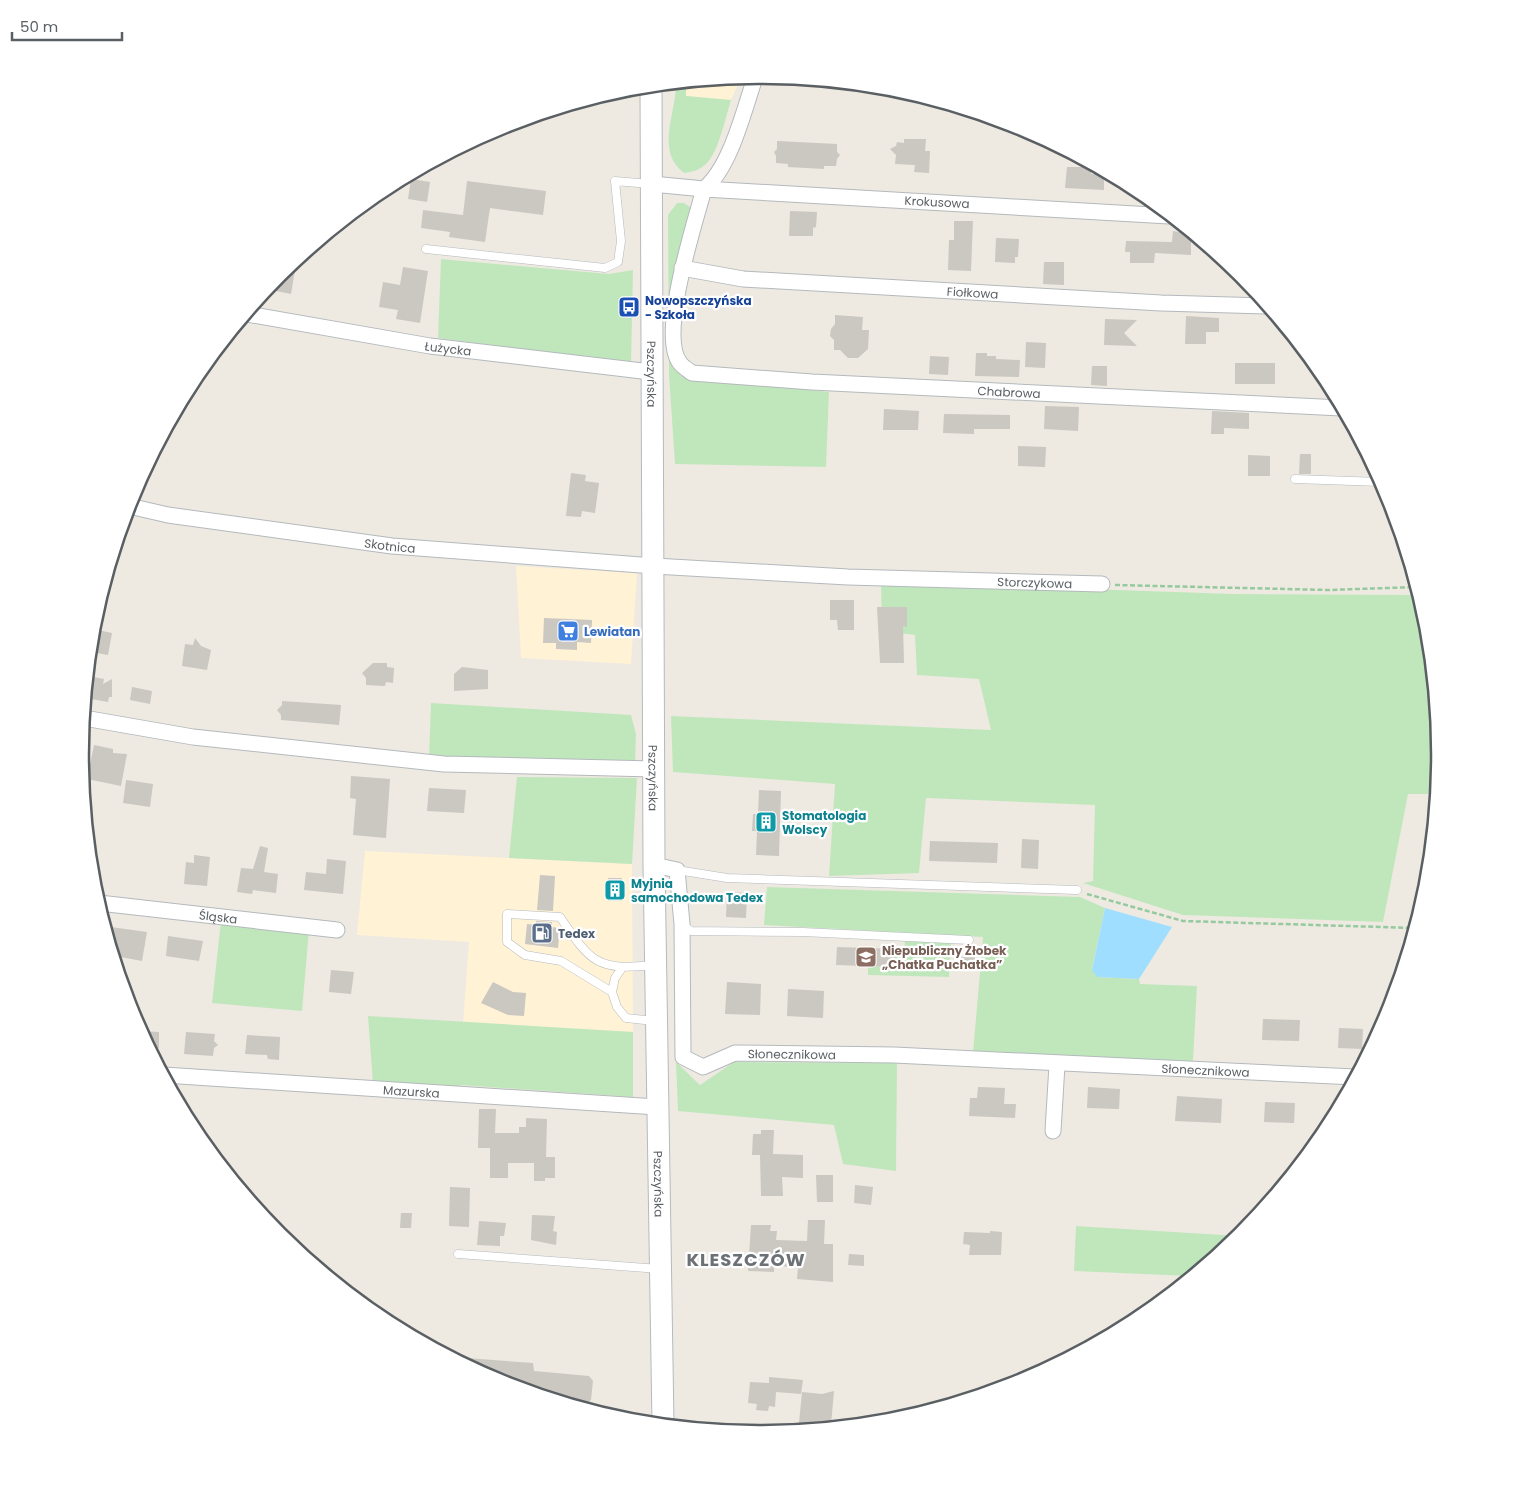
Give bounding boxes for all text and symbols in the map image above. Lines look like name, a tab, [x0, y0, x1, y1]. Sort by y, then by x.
scale bar	[12, 10, 122, 42]
text: 50 m	[20, 16, 58, 37]
street label: Krokusowa	[904, 192, 970, 212]
street label: Fiołkowa	[946, 282, 999, 302]
place label: Nowopszczyńska - Szkoła	[645, 292, 752, 323]
bus stop icon: Nowopszczyńska - Szkoła	[617, 295, 641, 319]
street label: Łużycka	[423, 337, 472, 359]
street label: Pszczyńska	[643, 341, 661, 407]
street label: Chabrowa	[977, 382, 1041, 402]
street label: Skotnica	[363, 534, 416, 556]
street label: Storczykowa	[997, 573, 1072, 592]
supermarket icon: Lewiatan	[556, 619, 580, 643]
place label: Lewiatan	[584, 623, 640, 640]
street label: Pszczyńska	[645, 745, 662, 811]
place label: Stomatologia Wolscy	[782, 807, 866, 838]
building icon: Stomatologia Wolscy	[754, 810, 778, 834]
place label: Myjnia samochodowa Tedex	[631, 875, 764, 906]
building icon: Myjnia samochodowa Tedex	[603, 878, 627, 902]
street label: Śląska	[198, 906, 238, 927]
fuel station icon: Tedex	[530, 921, 554, 945]
place label: Tedex	[558, 925, 596, 942]
place label: Niepubliczny Żłobek „Chatka Puchatka”	[882, 942, 1007, 973]
school or university icon: Niepubliczny Żłobek „Chatka Puchatka”	[854, 945, 878, 969]
street label: Słonecznikowa	[748, 1045, 836, 1063]
street label: Słonecznikowa	[1161, 1059, 1250, 1080]
street label: Mazurska	[383, 1081, 440, 1101]
street label: Pszczyńska	[650, 1151, 668, 1217]
district label: KLESZCZÓW	[686, 1247, 806, 1272]

